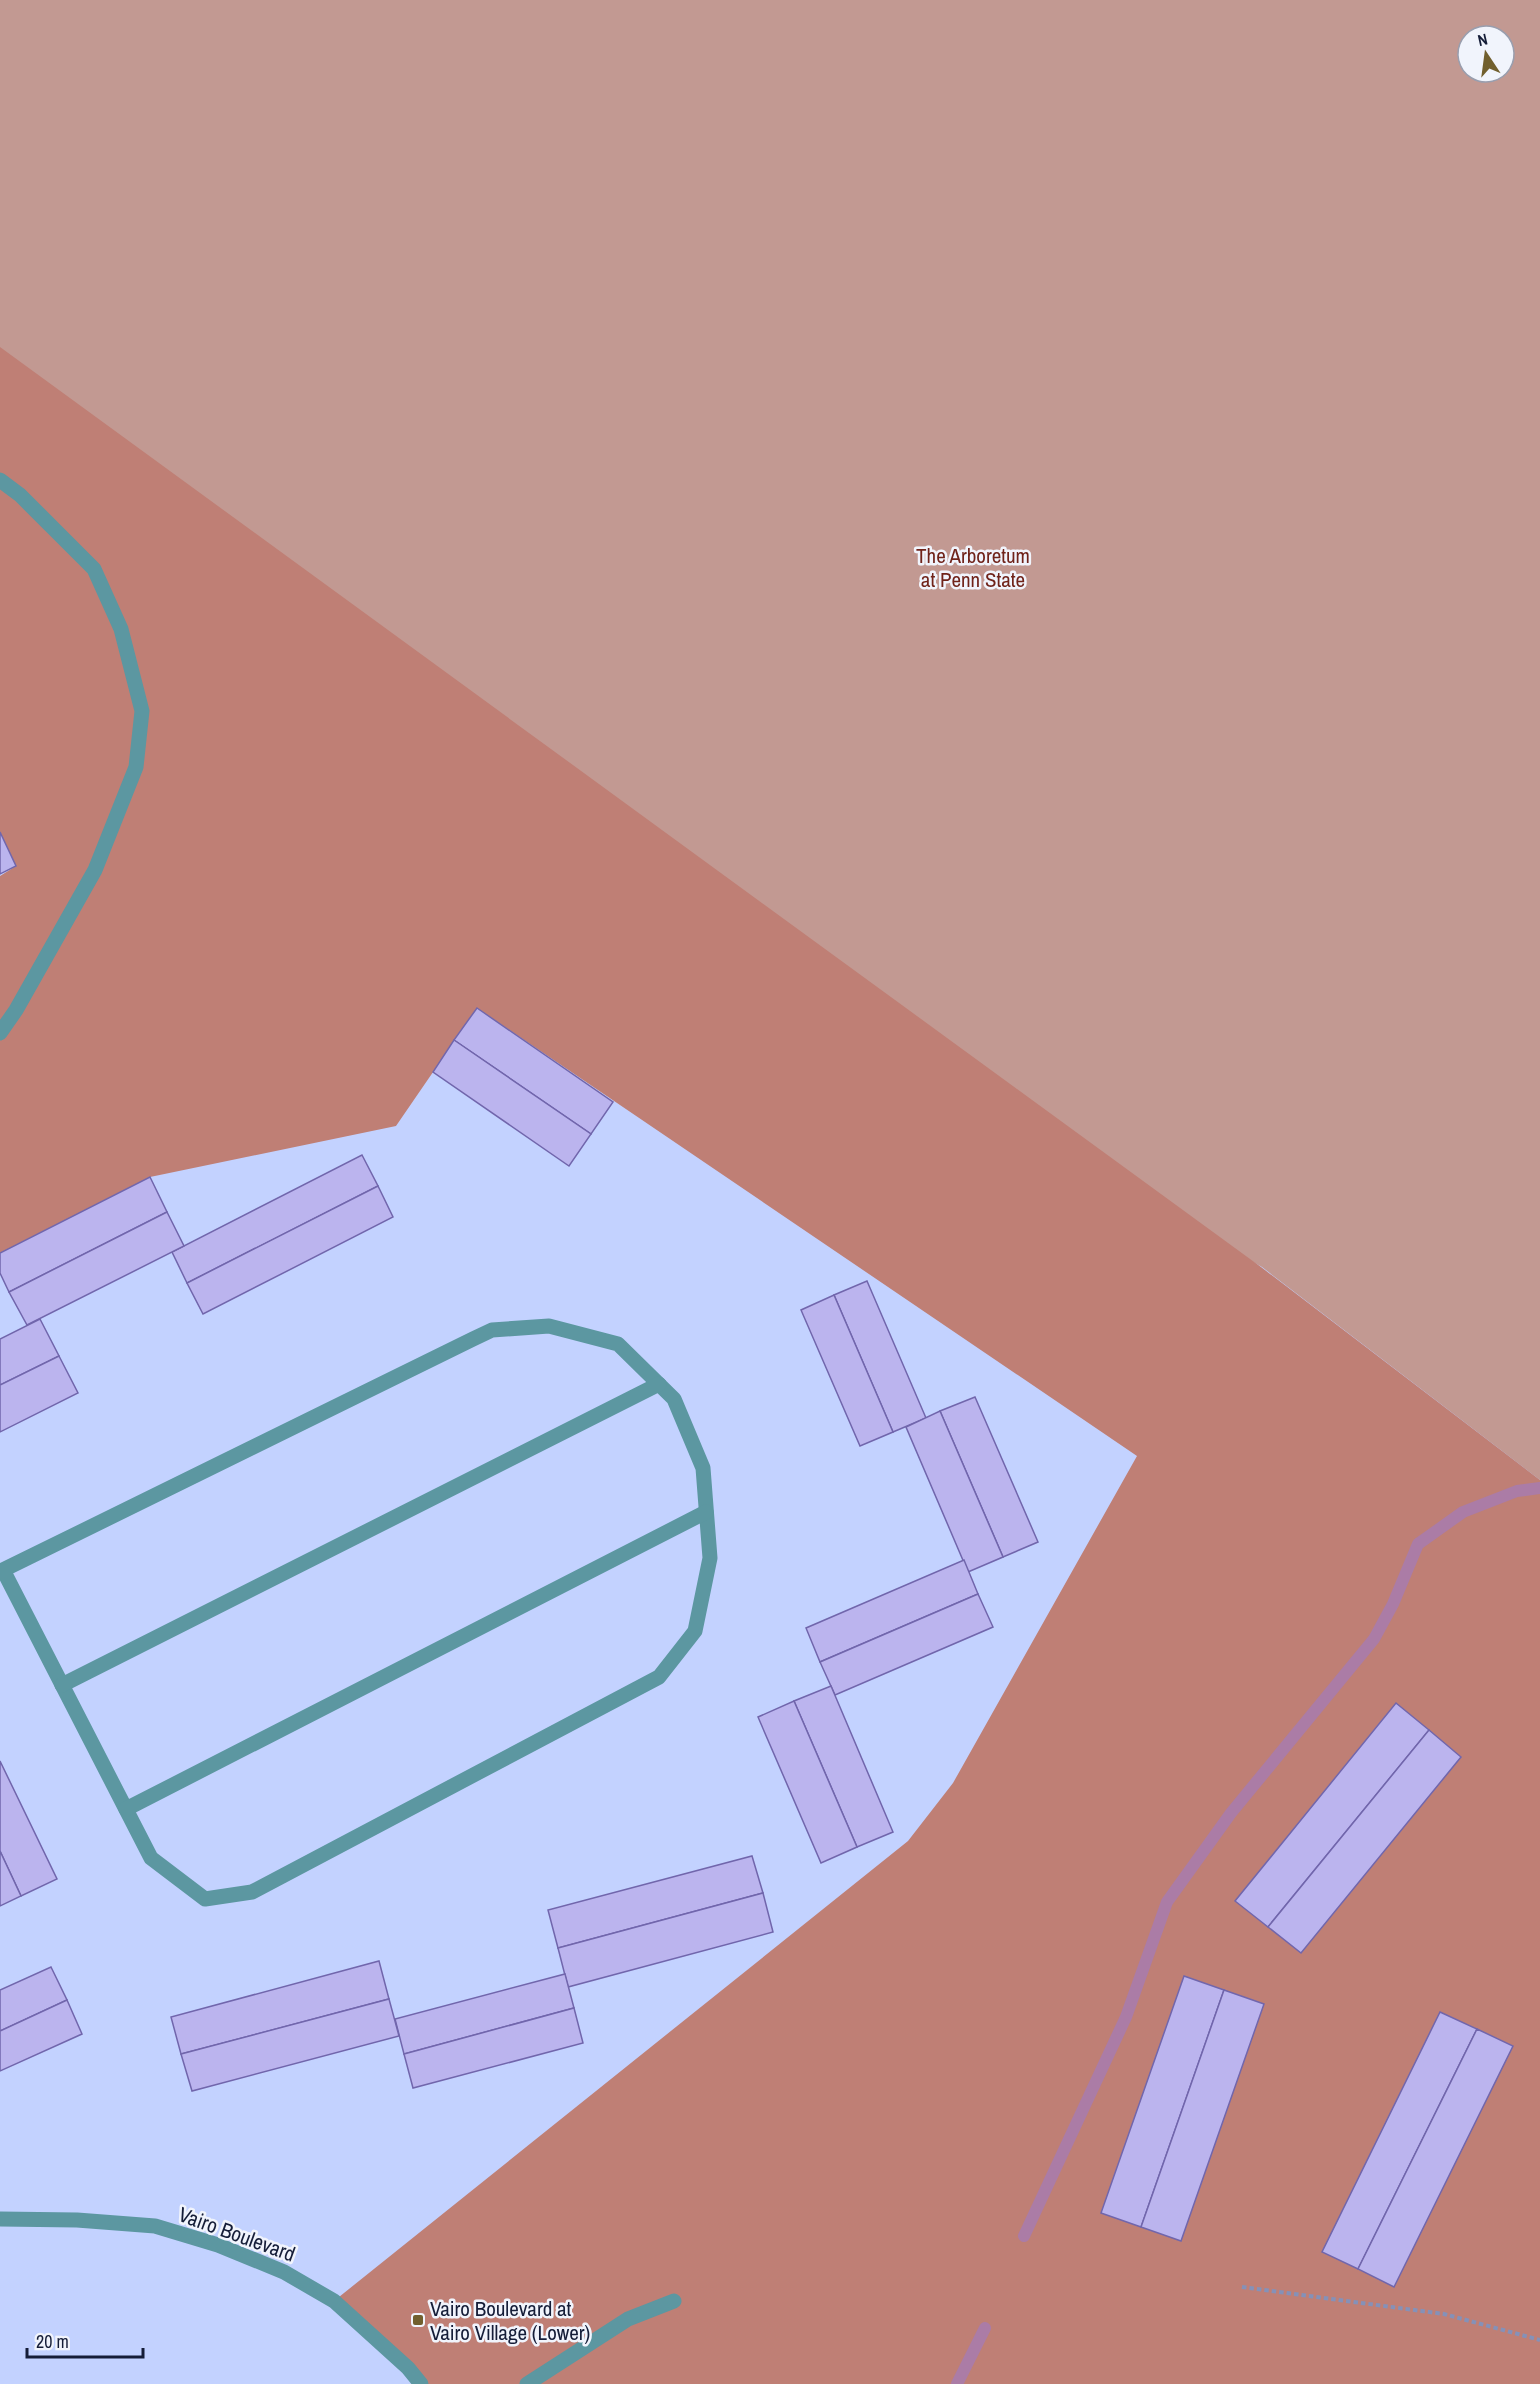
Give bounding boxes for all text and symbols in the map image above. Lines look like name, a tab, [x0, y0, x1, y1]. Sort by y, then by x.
north arrow	[1456, 24, 1516, 84]
text: N	[1476, 28, 1490, 51]
park label: The Arboretum at Penn State	[916, 541, 1030, 594]
street label: Vairo Boulevard	[175, 2199, 299, 2269]
place label: Vairo Boulevard at Vairo Village (Lower)	[430, 2294, 590, 2347]
marker: Vairo Boulevard at Vairo Village (Lower)	[411, 2313, 425, 2327]
scale bar	[27, 2321, 142, 2359]
text: 20 m	[36, 2329, 69, 2354]

